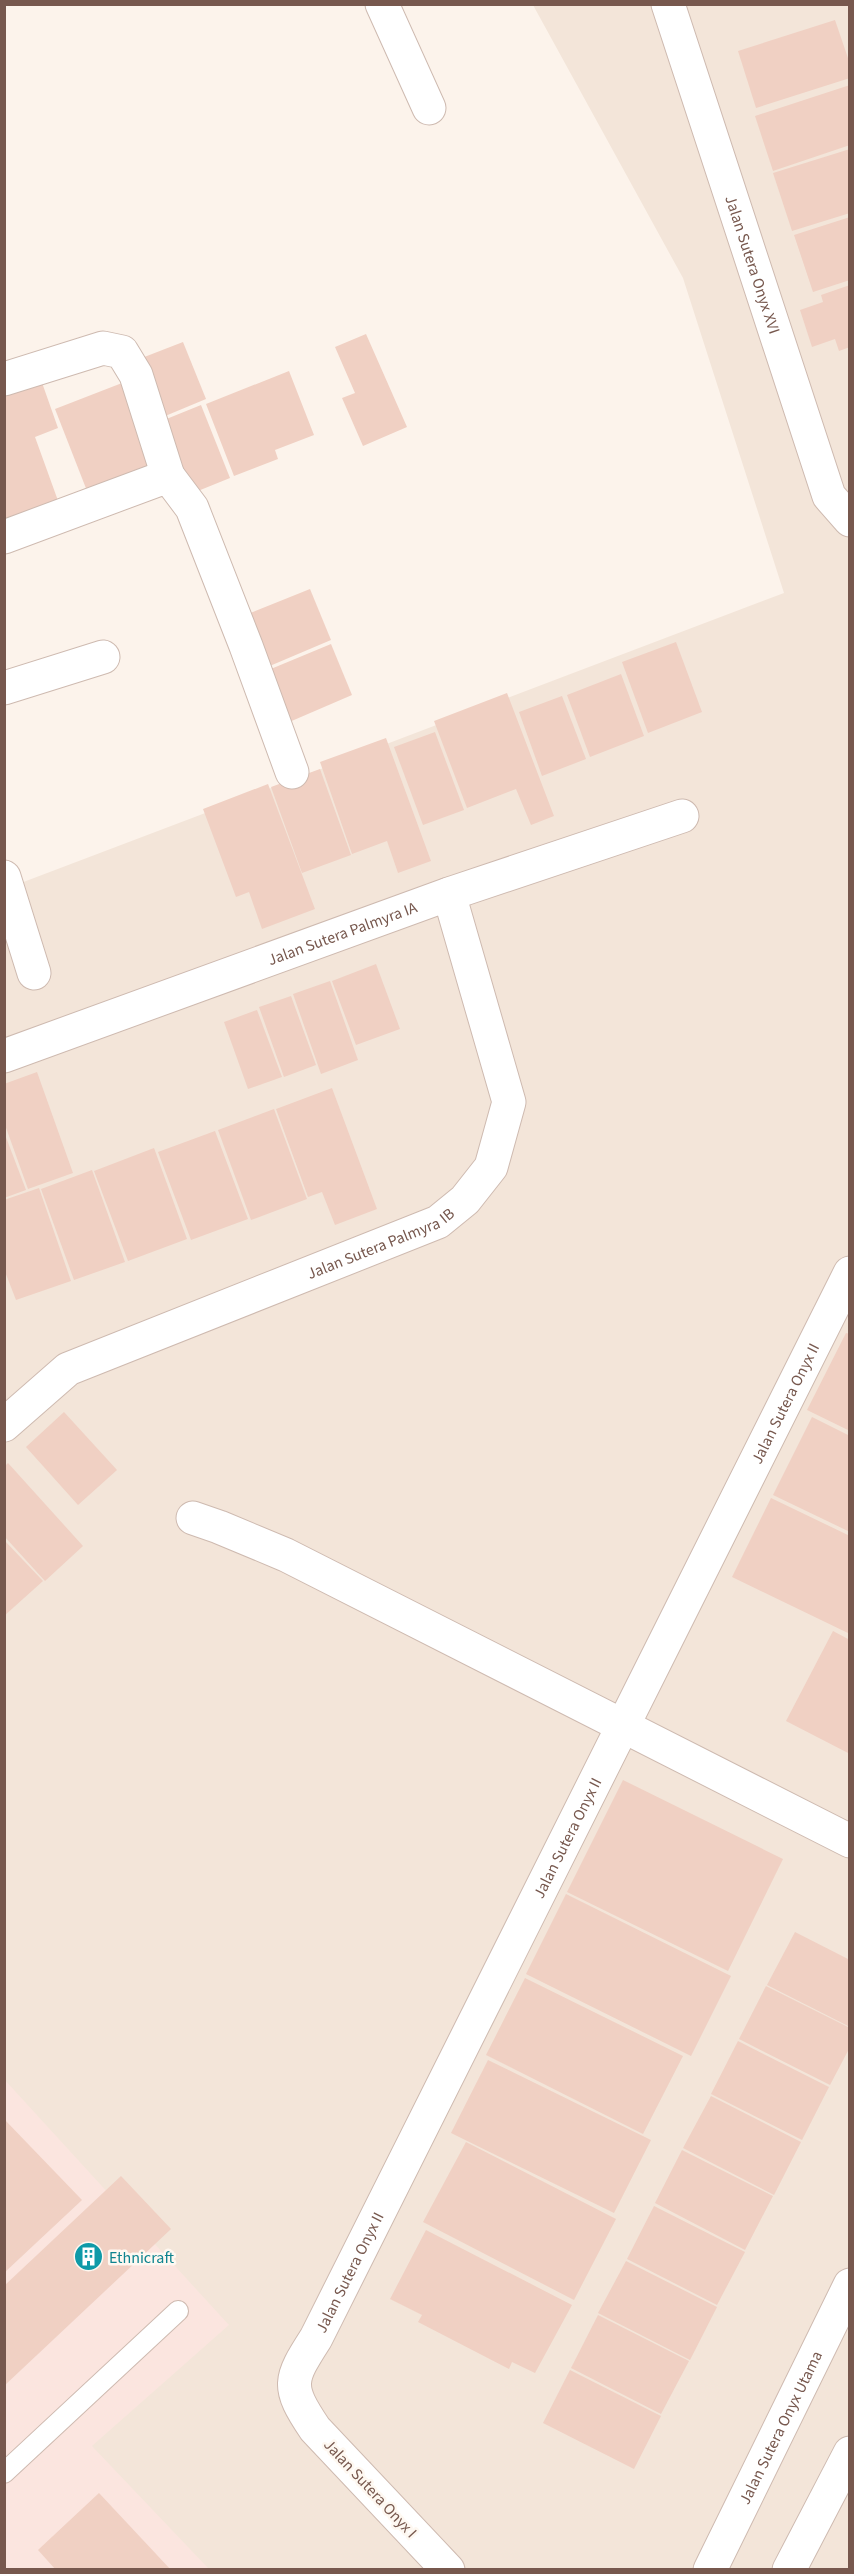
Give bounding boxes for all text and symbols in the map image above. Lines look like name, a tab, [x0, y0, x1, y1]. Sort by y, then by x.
street label: Jalan Sutera Onyx XVI	[719, 193, 785, 337]
street label: Jalan Sutera Palmyra IA	[265, 896, 421, 971]
street label: Jalan Sutera Palmyra IB	[304, 1203, 459, 1285]
street label: Jalan Sutera Onyx II	[746, 1340, 825, 1468]
street label: Jalan Sutera Onyx II	[528, 1774, 607, 1902]
street label: Jalan Sutera Onyx II	[310, 2209, 389, 2337]
building icon: Ethnicraft	[72, 2241, 104, 2273]
place label: Ethnicraft	[109, 2247, 174, 2269]
street label: Jalan Sutera Onyx Utama	[734, 2347, 828, 2508]
street label: Jalan Sutera Onyx I	[319, 2434, 422, 2543]

